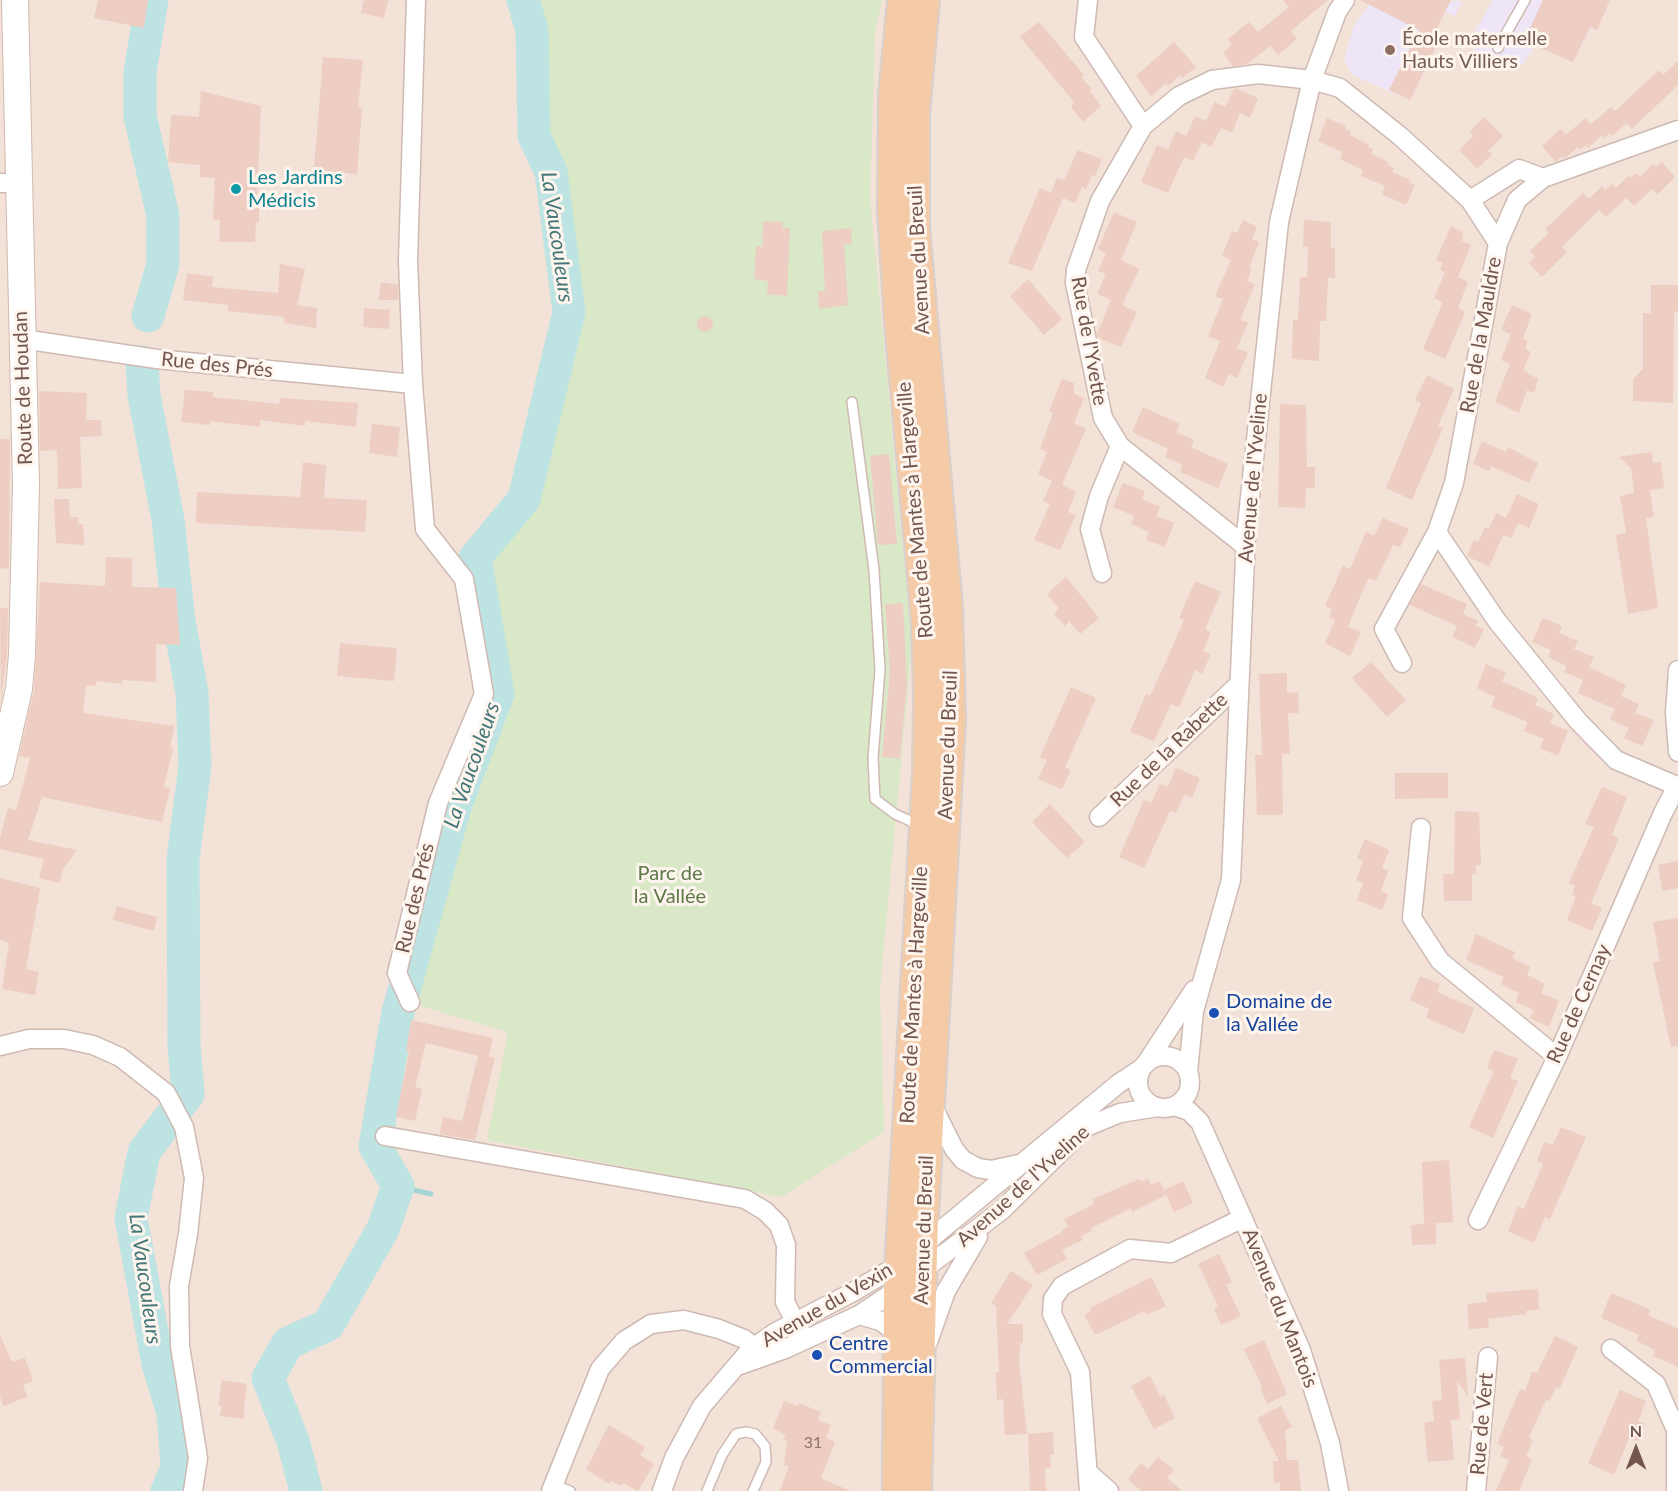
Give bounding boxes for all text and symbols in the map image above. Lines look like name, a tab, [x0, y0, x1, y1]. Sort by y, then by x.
place label: École maternelle Hauts Villiers	[1402, 27, 1547, 74]
marker: École maternelle Hauts Villiers	[1383, 43, 1397, 57]
place label: Les Jardins Médicis	[248, 166, 343, 213]
water label: La Vaucouleurs	[535, 170, 579, 304]
marker: Les Jardins Médicis	[229, 182, 243, 196]
street label: Avenue du Breuil	[903, 185, 935, 335]
street label: Rue de la Mauldre	[1455, 255, 1507, 415]
street label: Rue de l'Yvette	[1066, 275, 1112, 407]
street label: Route de Houdan	[8, 311, 38, 465]
street label: Rue des Prés	[160, 347, 274, 383]
street label: Route de Mantes à Hargeville	[892, 381, 938, 639]
street label: Avenue de l'Yveline	[1234, 392, 1272, 564]
street label: Avenue du Breuil	[933, 670, 963, 820]
street label: Rue de la Rabette	[1105, 688, 1233, 812]
water label: La Vaucouleurs	[439, 699, 505, 831]
street label: Rue des Prés	[391, 841, 439, 955]
park label: Parc de la Vallée	[634, 862, 706, 909]
street label: Route de Mantes à Hargeville	[895, 866, 933, 1124]
street label: Rue de Cernay	[1542, 941, 1616, 1067]
place label: Domaine de la Vallée	[1226, 990, 1332, 1037]
marker: Domaine de la Vallée	[1207, 1006, 1221, 1020]
street label: Avenue de l'Yveline	[952, 1120, 1094, 1252]
street label: Avenue du Breuil	[909, 1155, 939, 1305]
water label: La Vaucouleurs	[123, 1212, 167, 1346]
street label: Avenue du Mantois	[1237, 1225, 1323, 1391]
street label: Avenue du Vexin	[757, 1258, 897, 1352]
place label: Centre Commercial	[829, 1332, 933, 1379]
marker: Centre Commercial	[810, 1348, 824, 1362]
street label: Rue de Vert	[1466, 1372, 1498, 1476]
north arrow	[1606, 1419, 1666, 1479]
text: N	[1630, 1421, 1642, 1440]
house number: 31	[804, 1433, 822, 1453]

